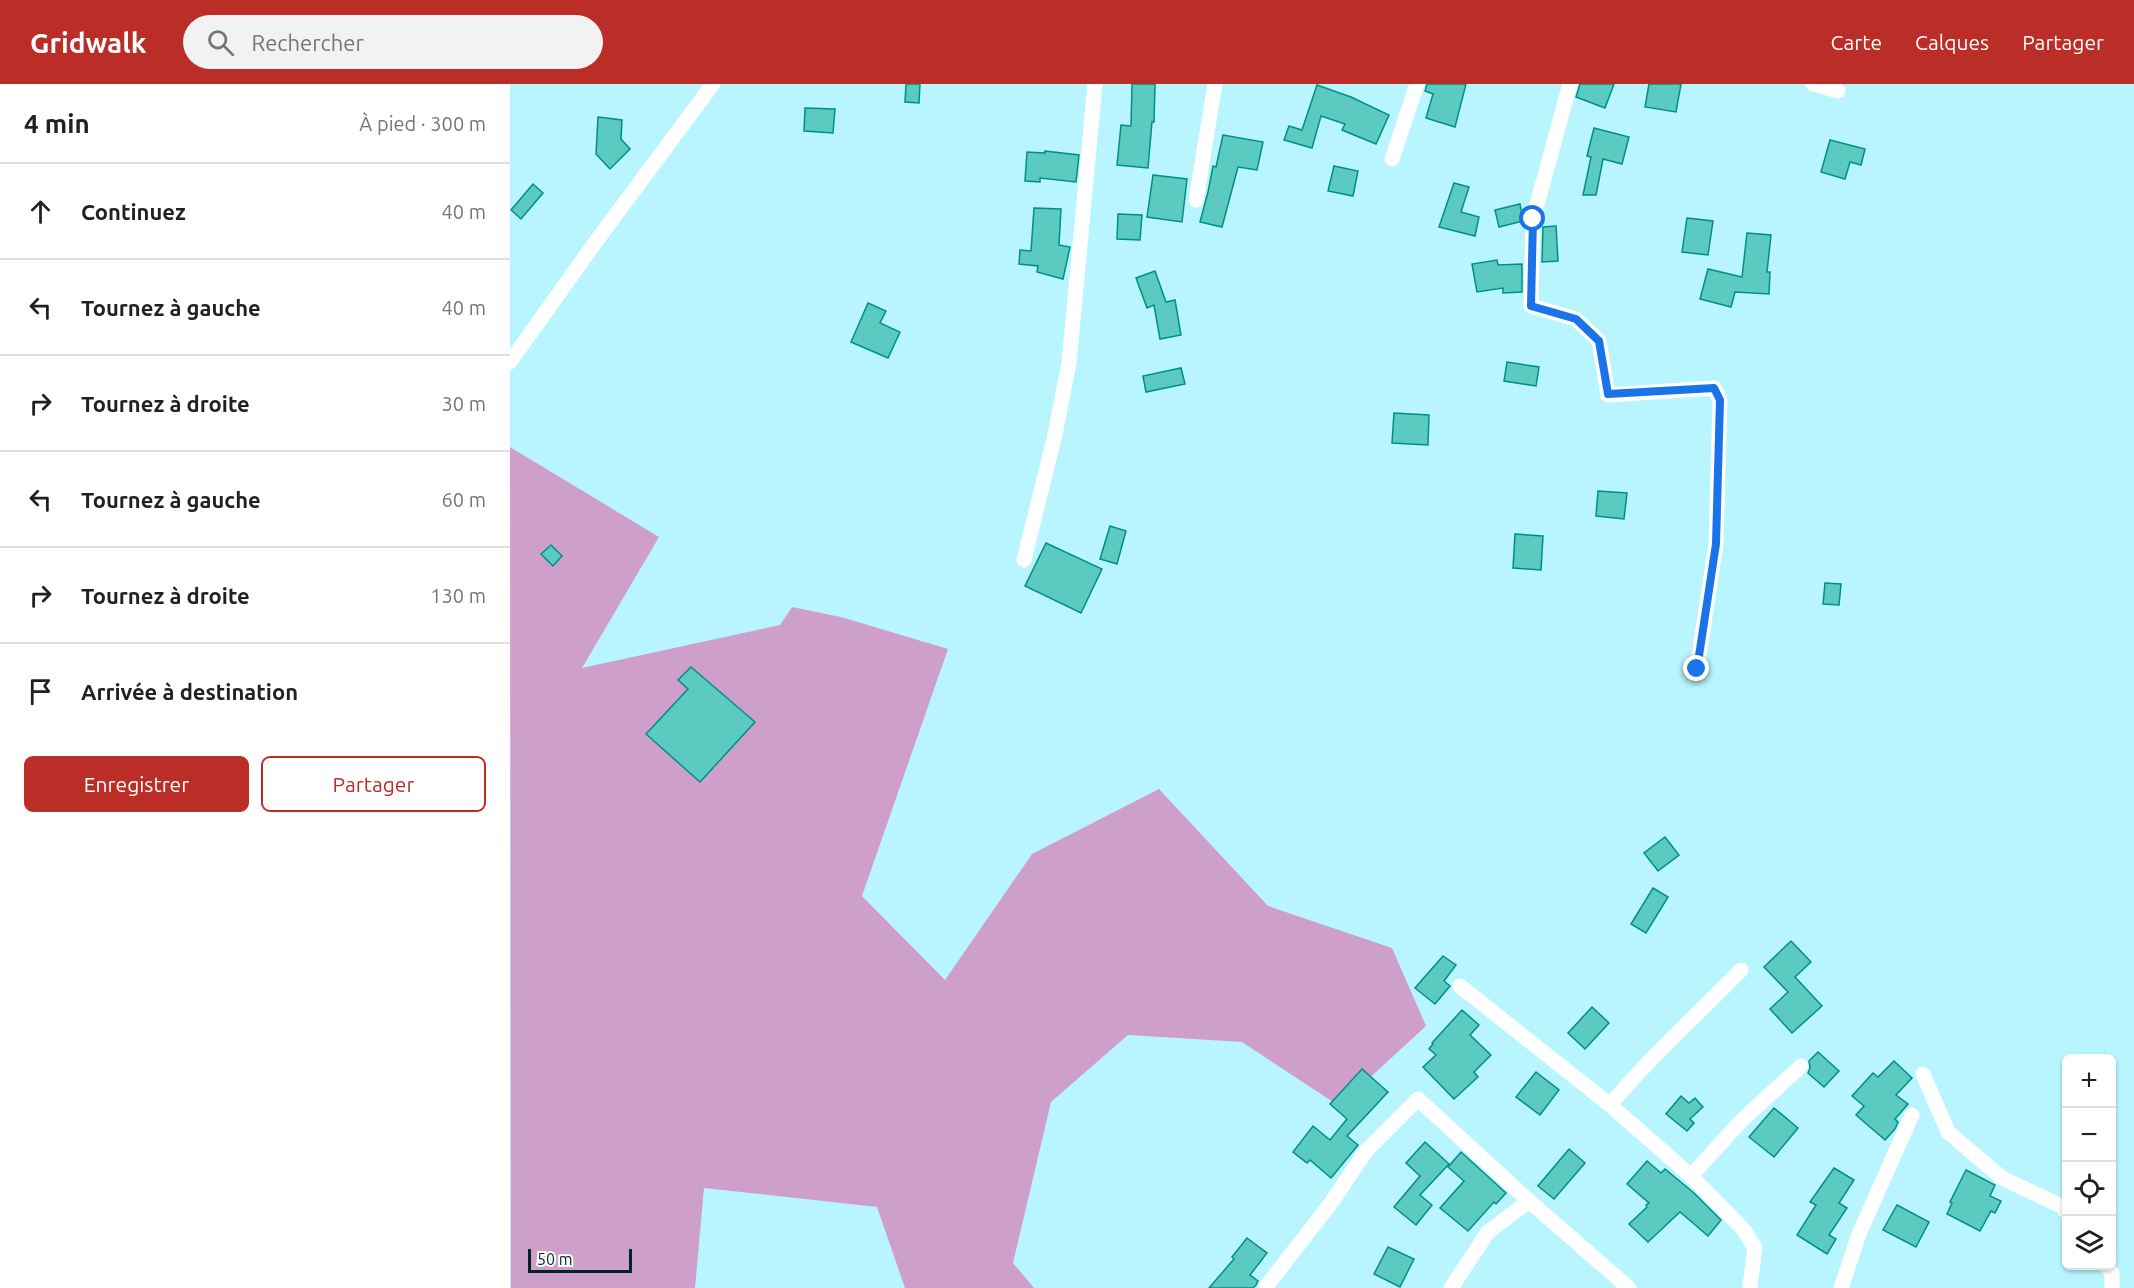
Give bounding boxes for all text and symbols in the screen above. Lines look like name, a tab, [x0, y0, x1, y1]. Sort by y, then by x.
search box	[183, 15, 603, 69]
icon: search	[204, 26, 237, 59]
text: Gridwalk	[30, 27, 147, 58]
text: Rechercher	[252, 30, 364, 55]
text: Carte	[1831, 30, 1882, 54]
text: Calques	[1915, 30, 1989, 54]
text: Partager	[2022, 30, 2104, 54]
text: 4 min	[24, 109, 90, 138]
text: À pied · 300 m	[359, 112, 486, 135]
icon: ahead	[24, 195, 57, 228]
text: Continuez	[81, 199, 186, 224]
text: 40 m	[442, 200, 486, 223]
route start	[1519, 205, 1545, 231]
icon: left	[24, 291, 57, 324]
text: Tournez à gauche	[81, 295, 261, 320]
text: 40 m	[442, 296, 486, 319]
icon: right	[24, 387, 57, 420]
text: Tournez à droite	[81, 391, 250, 416]
text: 30 m	[442, 392, 486, 415]
icon: left	[24, 483, 57, 516]
text: Tournez à gauche	[81, 487, 261, 512]
text: 60 m	[442, 488, 486, 511]
icon: right	[24, 579, 57, 612]
text: Tournez à droite	[81, 583, 250, 608]
text: 130 m	[430, 584, 486, 607]
route end	[1683, 655, 1709, 681]
icon: arrive	[24, 675, 57, 708]
text: Arrivée à destination	[81, 679, 298, 704]
button: Enregistrer	[24, 756, 249, 812]
button: Partager	[261, 756, 486, 812]
map controls	[2062, 1054, 2116, 1270]
button: +	[2062, 1054, 2116, 1108]
button: −	[2062, 1108, 2116, 1162]
button: locate	[2062, 1162, 2116, 1216]
button: layers	[2062, 1216, 2116, 1270]
scale bar	[528, 1246, 632, 1274]
text: 50 m	[537, 1250, 573, 1268]

